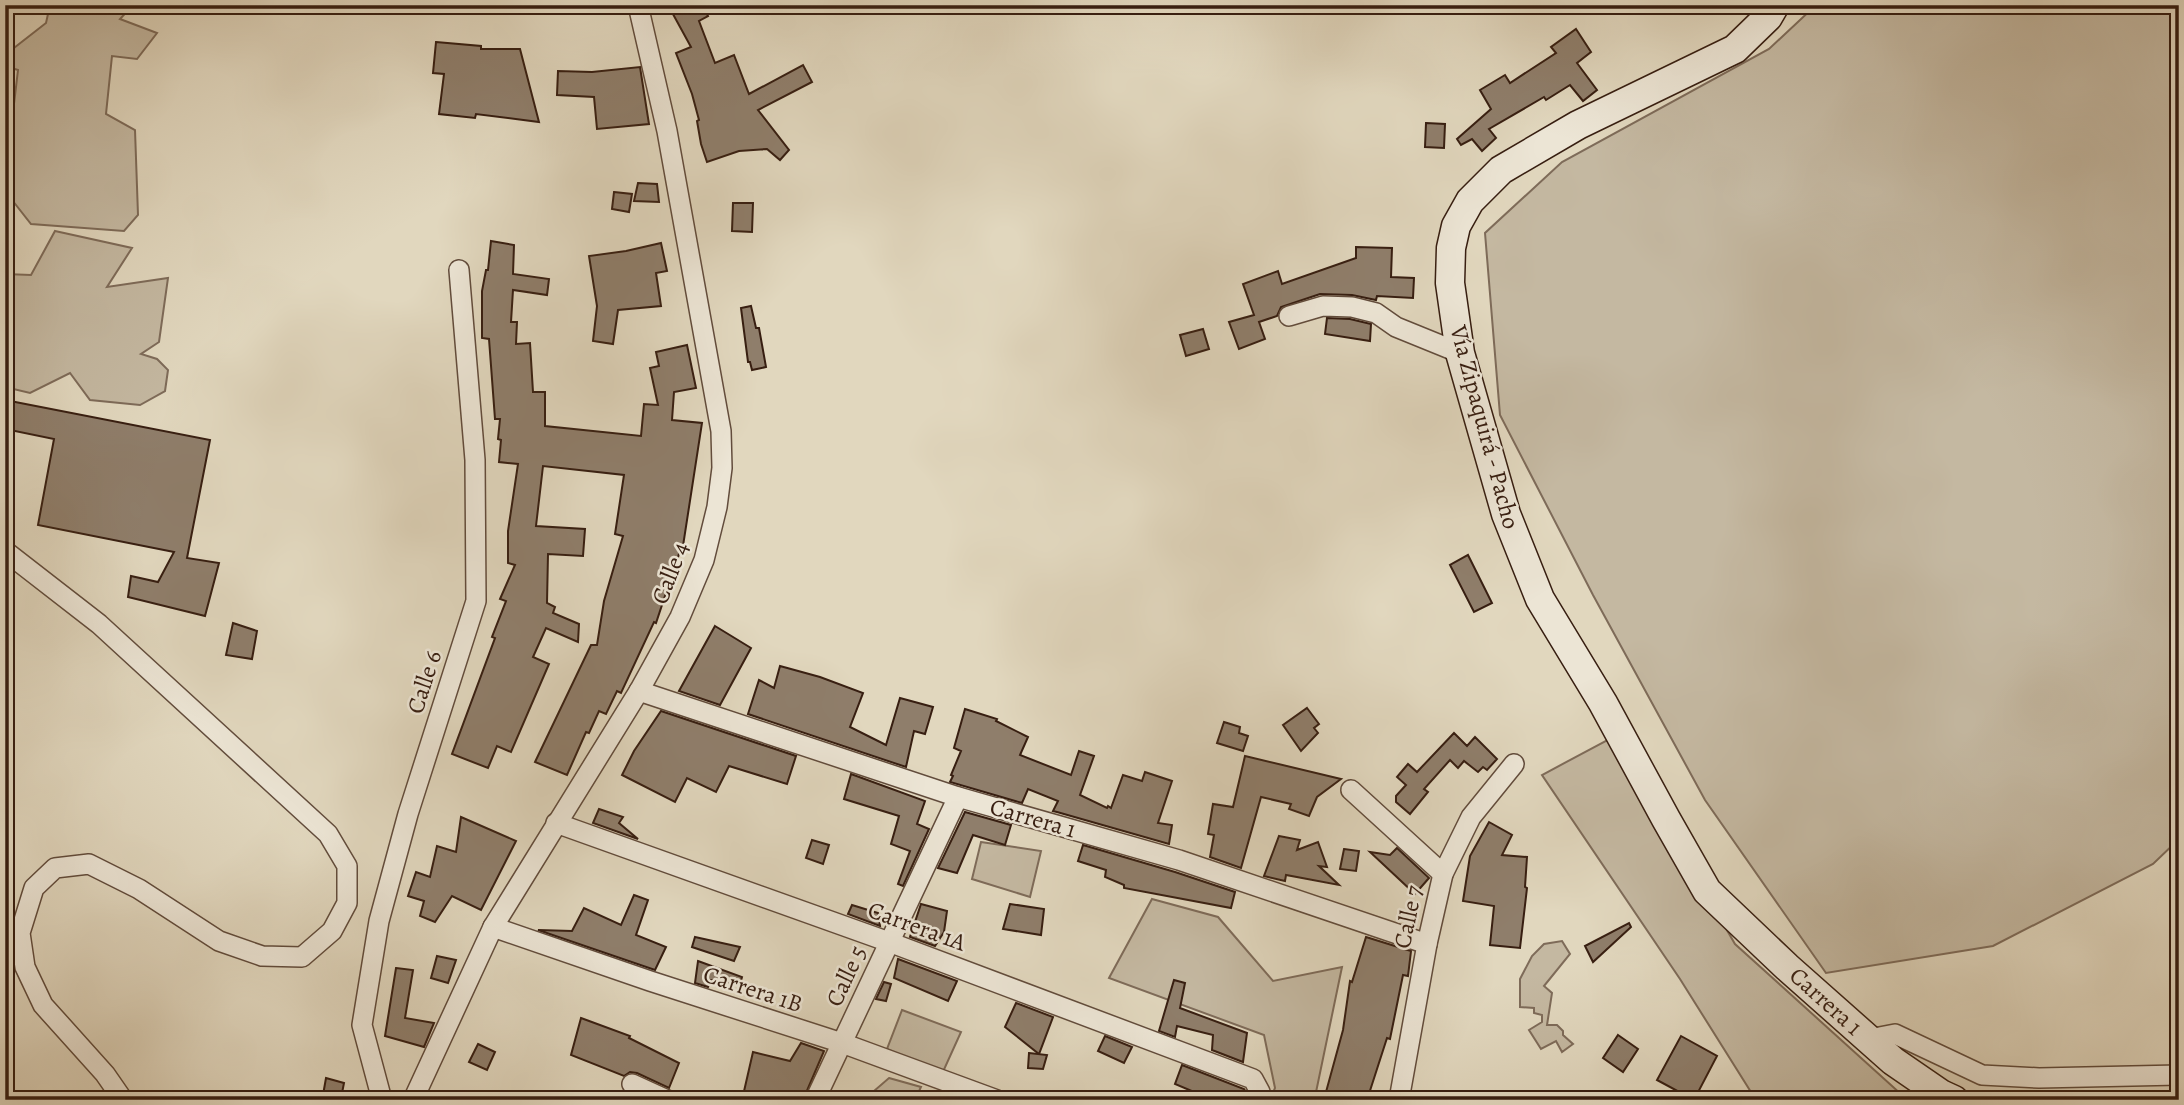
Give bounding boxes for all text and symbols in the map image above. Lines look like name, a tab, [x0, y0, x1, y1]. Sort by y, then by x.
street label: Vía Zipaquirá - Pacho	[1442, 321, 1528, 532]
street label: Calle 4	[644, 537, 697, 609]
street label: Calle 6	[399, 646, 449, 718]
street label: Carrera 1	[986, 790, 1080, 846]
street label: Calle 7	[1386, 882, 1430, 951]
street label: Carrera 1A	[864, 893, 971, 959]
street label: Calle 5	[818, 940, 874, 1012]
street label: Carrera 1B	[699, 958, 807, 1020]
street label: Carrera 1	[1783, 960, 1869, 1042]

